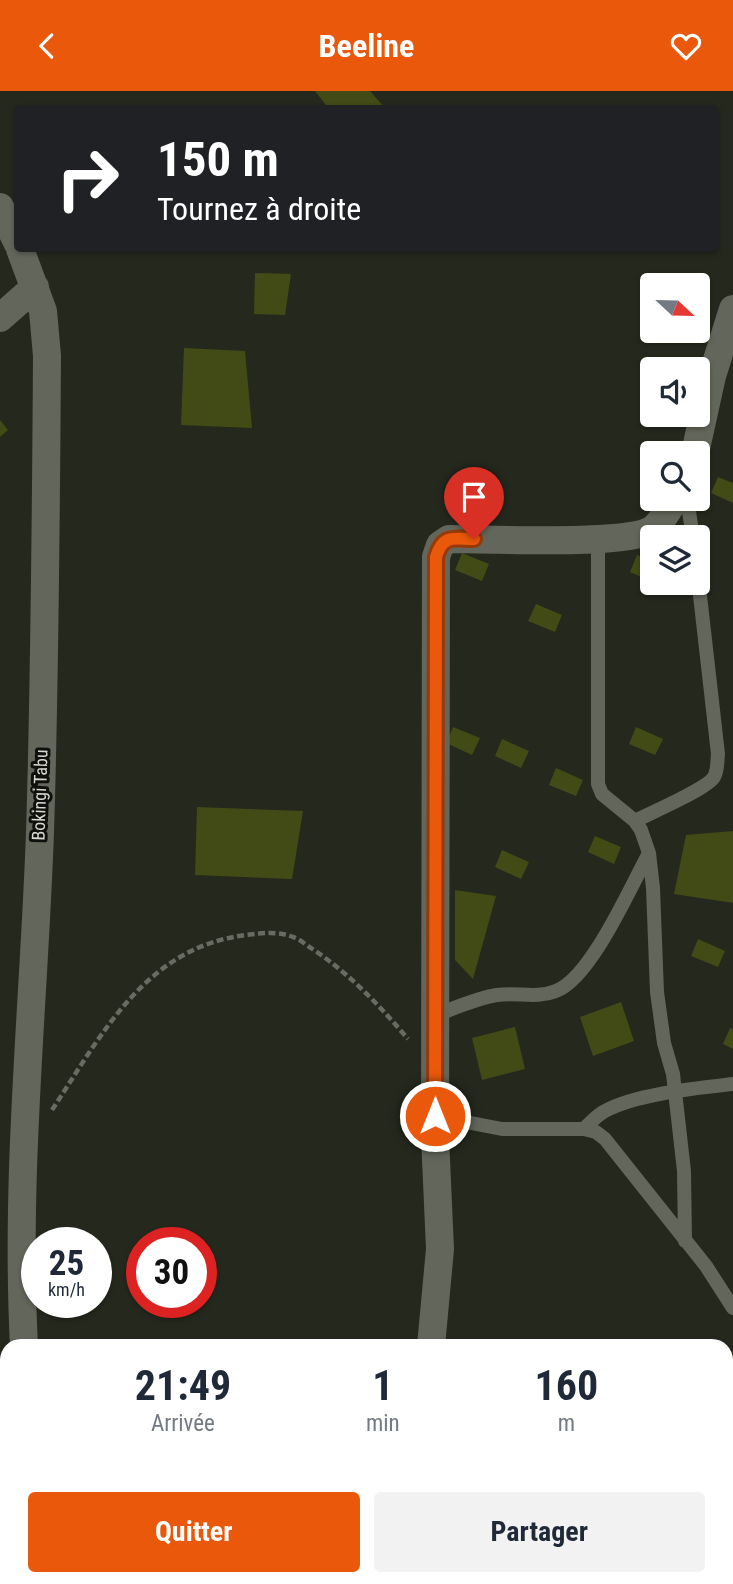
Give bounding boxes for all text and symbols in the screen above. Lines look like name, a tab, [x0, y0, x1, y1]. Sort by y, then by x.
icon: back	[28, 27, 66, 65]
text: Beeline	[319, 27, 414, 65]
icon: heart	[667, 27, 705, 65]
text: 150 m	[157, 131, 279, 188]
icon: right	[42, 133, 133, 224]
text: Tournez à droite	[157, 190, 361, 228]
north arrow	[640, 273, 710, 343]
map controls	[640, 273, 710, 595]
button: sound	[640, 357, 710, 427]
button: search	[640, 441, 710, 511]
pin	[444, 467, 504, 539]
icon: arrive	[455, 478, 493, 516]
button: layers	[640, 525, 710, 595]
street label: Bokingi Tabu	[27, 749, 52, 841]
position arrow	[398, 1079, 472, 1153]
speed limit sign: 30	[126, 1227, 217, 1318]
text: 25	[49, 1243, 84, 1284]
text: km/h	[48, 1279, 85, 1300]
text: 21:49	[135, 1361, 231, 1410]
text: 1	[372, 1361, 393, 1410]
text: 160	[534, 1361, 598, 1410]
text: Arrivée	[151, 1410, 215, 1437]
text: min	[366, 1410, 400, 1437]
text: m	[558, 1410, 575, 1437]
button: Quitter	[28, 1492, 360, 1572]
button: Partager	[374, 1492, 705, 1572]

